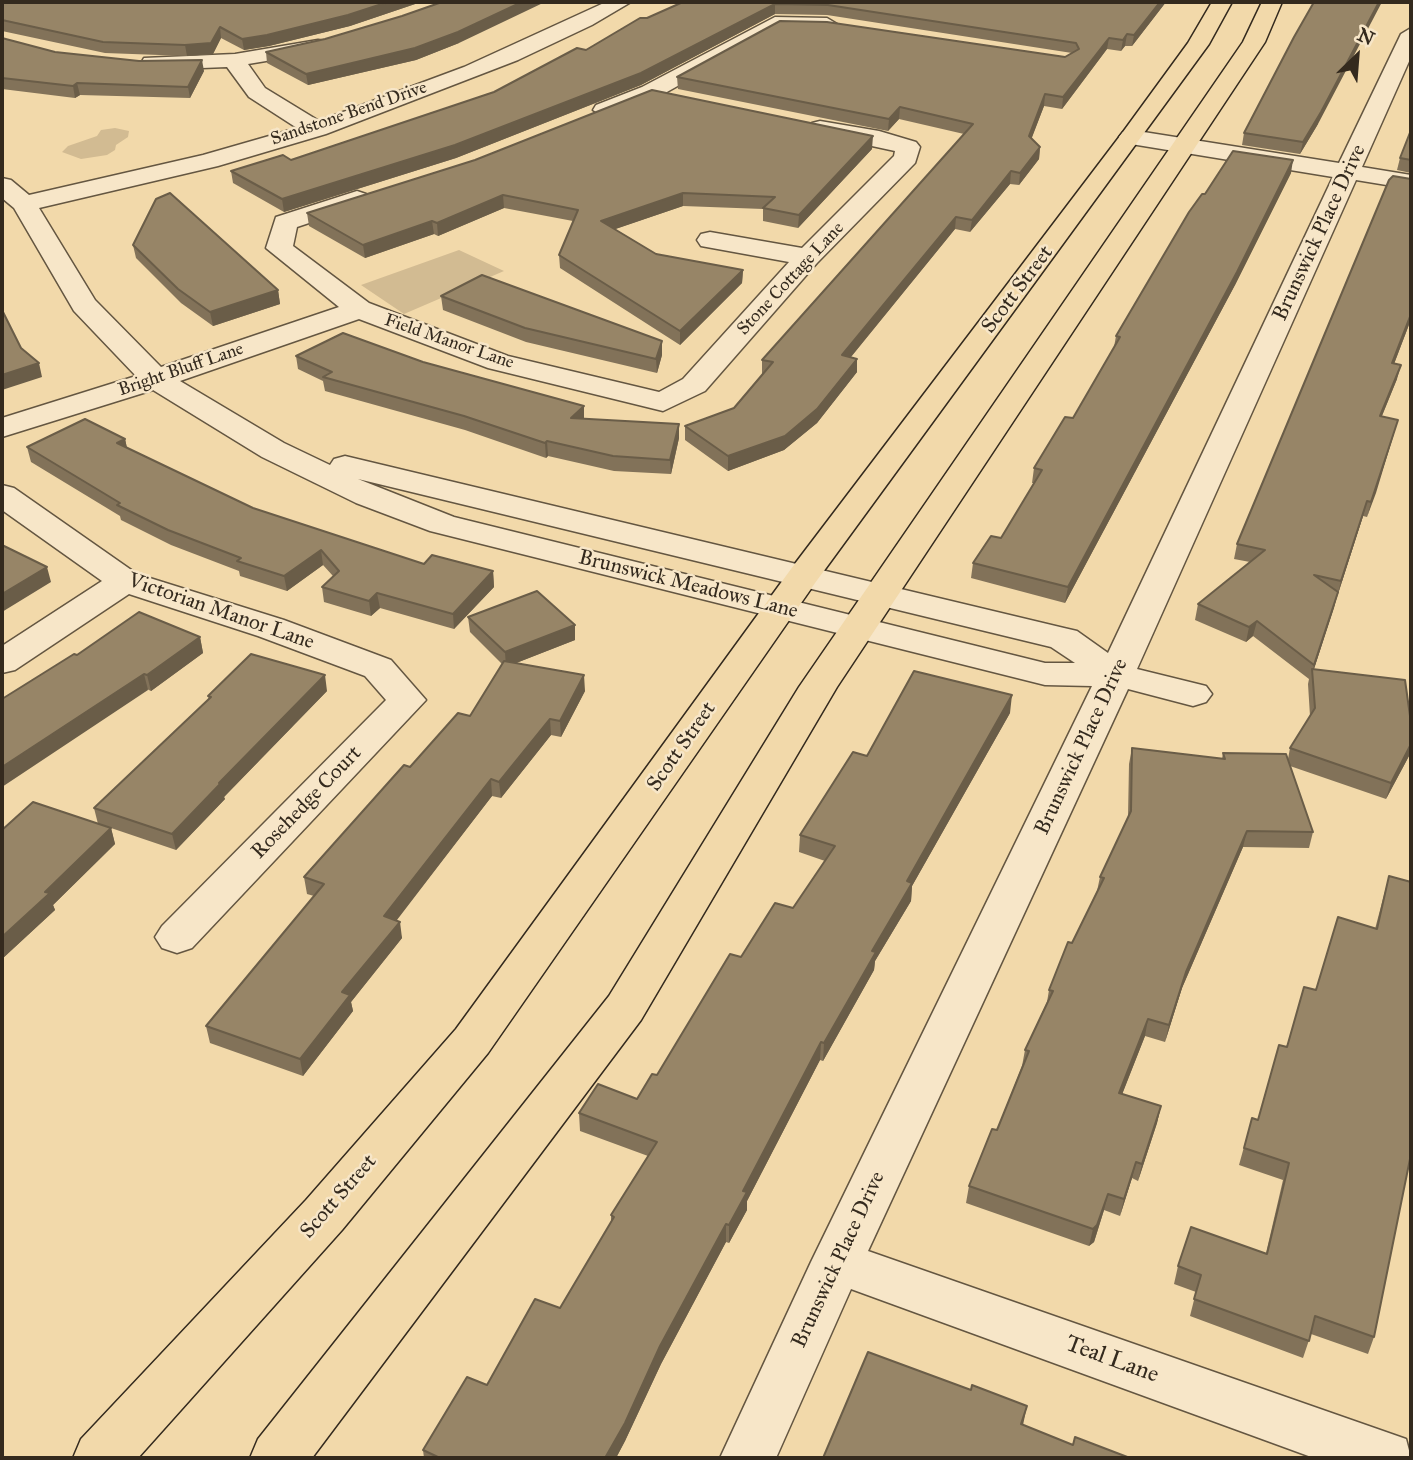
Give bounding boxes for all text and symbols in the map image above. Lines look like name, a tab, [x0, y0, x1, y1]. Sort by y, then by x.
north arrow	[1322, 21, 1392, 91]
text: N	[1354, 23, 1378, 50]
street label: Sandstone Bend Drive	[268, 77, 430, 151]
street label: Brunswick Place Drive	[1268, 141, 1372, 325]
street label: Stone Cottage Lane	[733, 218, 849, 340]
street label: Scott Street	[977, 241, 1059, 339]
street label: Field Manor Lane	[381, 310, 517, 374]
street label: Bright Bluff Lane	[115, 338, 247, 402]
street label: Brunswick Meadows Lane	[576, 546, 800, 624]
street label: Victorian Manor Lane	[125, 568, 317, 656]
street label: Brunswick Place Drive	[1030, 655, 1134, 839]
street label: Scott Street	[642, 697, 722, 797]
street label: Rosehedge Court	[247, 741, 367, 865]
street label: Scott Street	[296, 1150, 382, 1244]
street label: Brunswick Place Drive	[787, 1168, 891, 1352]
street label: Teal Lane	[1061, 1330, 1163, 1390]

